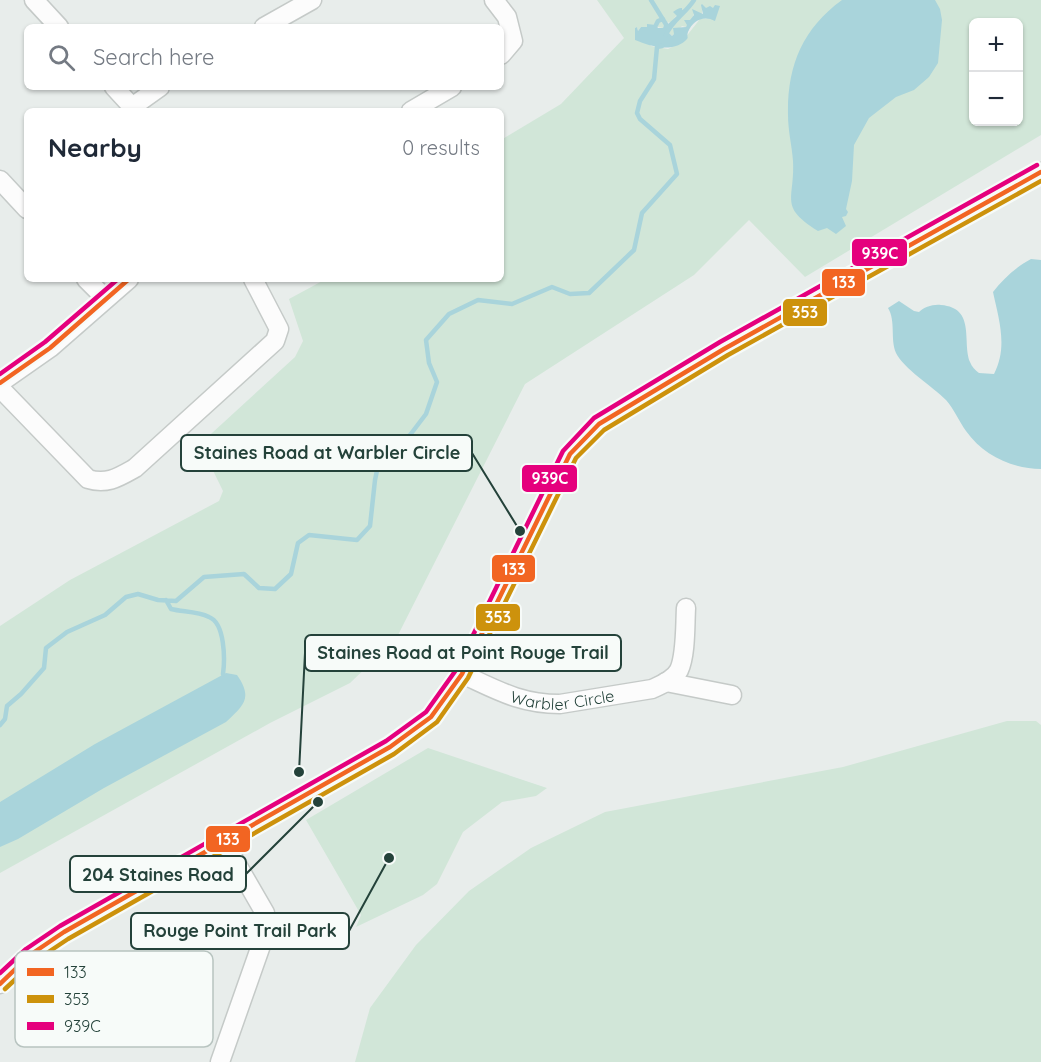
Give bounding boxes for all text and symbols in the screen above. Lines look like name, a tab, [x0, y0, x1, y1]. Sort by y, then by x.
map controls	[969, 18, 1023, 126]
button: +	[969, 18, 1023, 72]
search box	[24, 24, 504, 90]
icon: search	[45, 41, 78, 74]
text: Search here	[93, 43, 214, 71]
button: −	[969, 72, 1023, 126]
text: Nearby	[48, 131, 142, 164]
text: 0 results	[402, 135, 480, 160]
line badge: 939C	[851, 238, 908, 267]
text: 939C	[862, 243, 898, 263]
line badge: 133	[821, 268, 866, 297]
text: 133	[832, 272, 856, 292]
line badge: 353	[782, 298, 828, 327]
text: 353	[792, 302, 818, 322]
callout: Staines Road at Warbler Circle	[181, 435, 472, 471]
text: Staines Road at Warbler Circle	[194, 441, 460, 464]
line badge: 939C	[521, 464, 578, 493]
text: 939C	[532, 468, 568, 488]
line badge: 133	[491, 554, 536, 583]
text: 133	[502, 559, 526, 579]
line badge: 353	[475, 603, 521, 632]
text: 353	[485, 607, 511, 627]
callout: Staines Road at Point Rouge Trail	[305, 635, 621, 671]
text: Staines Road at Point Rouge Trail	[317, 641, 609, 664]
street label: Warbler Circle	[508, 685, 616, 714]
line badge: 133	[205, 825, 251, 853]
text: 133	[216, 829, 240, 849]
callout: 204 Staines Road	[70, 856, 246, 892]
text: 204 Staines Road	[82, 863, 234, 886]
callout: Rouge Point Trail Park	[131, 913, 349, 949]
text: Rouge Point Trail Park	[143, 919, 337, 942]
legend	[15, 951, 213, 1047]
text: 133	[64, 962, 87, 982]
text: 353	[64, 989, 90, 1009]
text: 939C	[64, 1016, 101, 1036]

